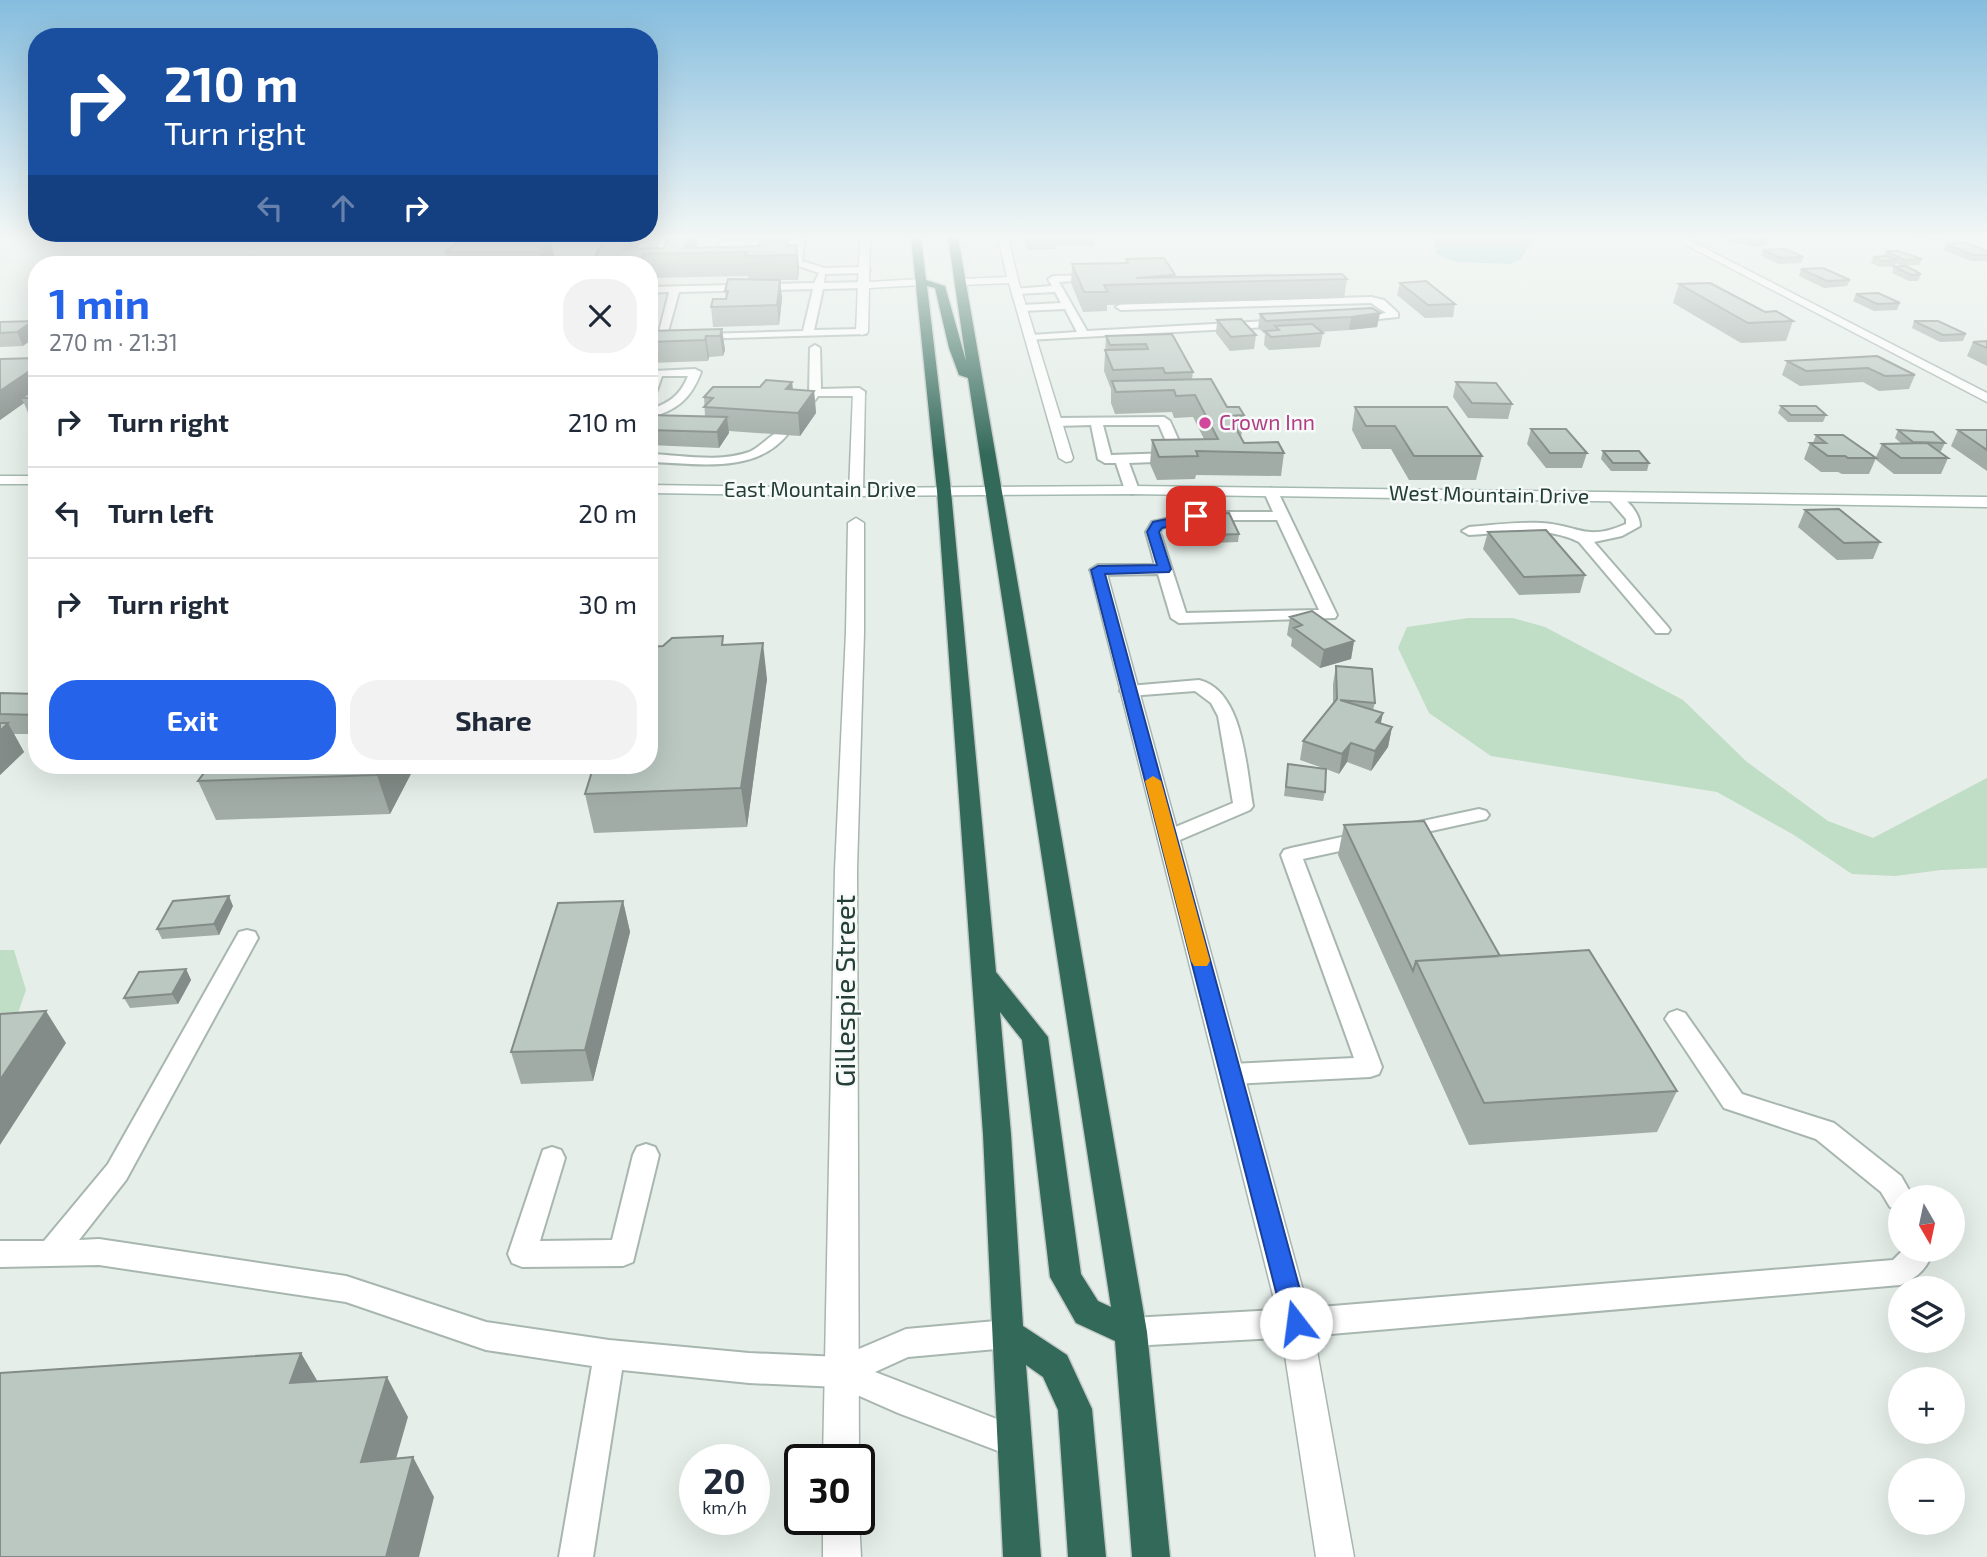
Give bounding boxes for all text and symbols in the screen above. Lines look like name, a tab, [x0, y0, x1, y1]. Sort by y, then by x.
text: 210 m	[164, 53, 298, 112]
icon: right	[49, 56, 140, 147]
text: Turn right	[164, 113, 306, 151]
icon: left	[251, 189, 289, 227]
icon: ahead	[324, 189, 362, 227]
icon: right	[397, 189, 435, 227]
text: 1 min	[49, 277, 150, 327]
button: close	[563, 279, 637, 353]
text: 270 m · 21:31	[49, 328, 178, 356]
icon: right	[49, 403, 87, 441]
text: Turn right	[108, 406, 229, 437]
text: 210 m	[568, 406, 637, 437]
place label: Crown Inn	[1219, 409, 1315, 434]
marker: Crown Inn	[1197, 415, 1213, 431]
street label: East Mountain Drive	[724, 476, 916, 501]
street label: West Mountain Drive	[1389, 479, 1589, 508]
pin	[1166, 486, 1226, 546]
icon: left	[49, 494, 87, 532]
text: Turn left	[108, 497, 214, 528]
text: 20 m	[578, 497, 637, 528]
icon: arrive	[1177, 497, 1215, 535]
icon: right	[49, 585, 87, 623]
text: Turn right	[108, 588, 229, 619]
text: 30 m	[578, 588, 637, 619]
button: Exit	[49, 680, 336, 760]
button: Share	[350, 680, 637, 760]
street label: Gillespie Street	[827, 895, 861, 1087]
north arrow	[1888, 1185, 1965, 1262]
map controls	[1888, 1185, 1965, 1535]
button: layers	[1888, 1276, 1965, 1353]
position arrow	[1259, 1286, 1333, 1360]
button: +	[1888, 1367, 1965, 1444]
speed limit sign: 30	[784, 1444, 875, 1535]
button: −	[1888, 1458, 1965, 1535]
text: 20	[703, 1459, 746, 1501]
text: km/h	[702, 1496, 747, 1518]

